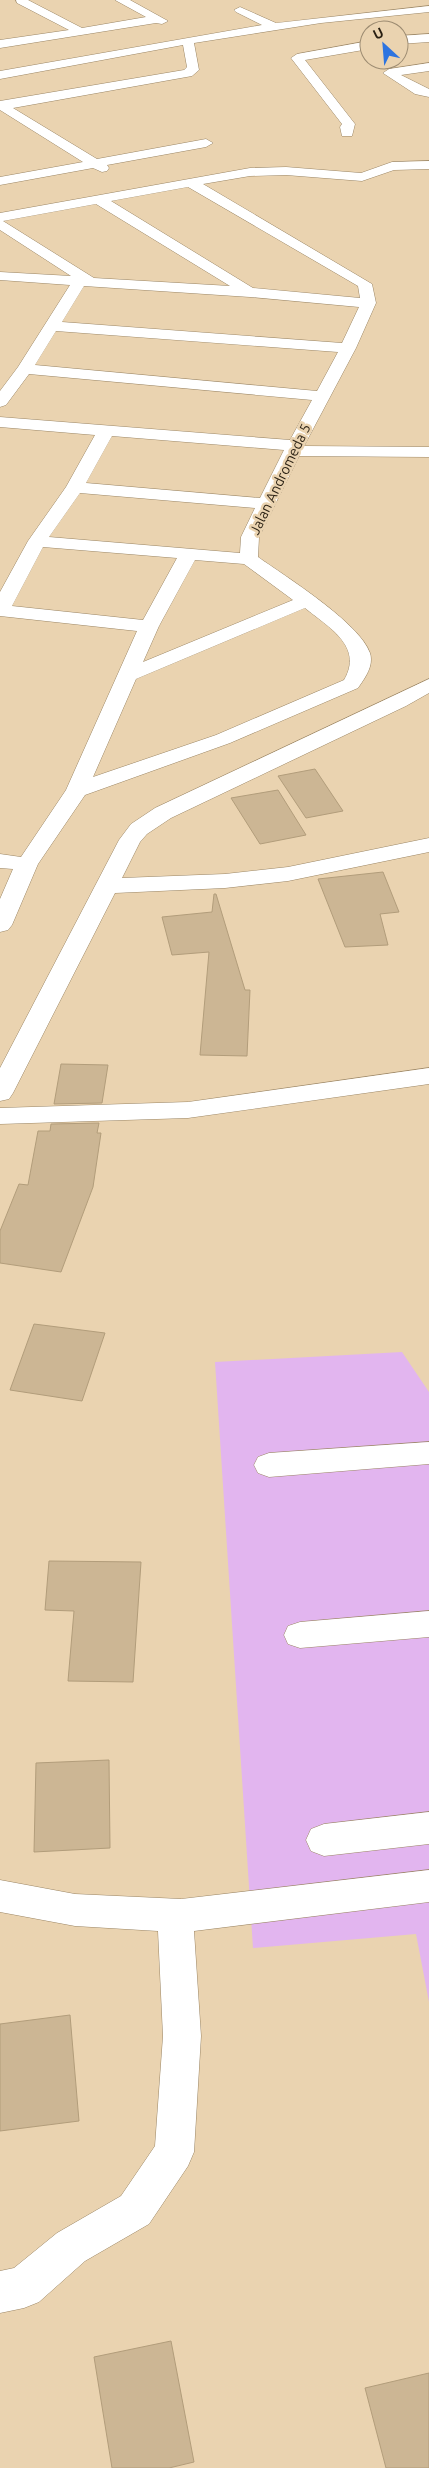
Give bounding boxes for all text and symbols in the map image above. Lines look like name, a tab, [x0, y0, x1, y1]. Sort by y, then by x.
north arrow	[359, 20, 409, 70]
text: U	[370, 24, 386, 43]
street label: Jalan Andromeda 5	[246, 421, 314, 537]

